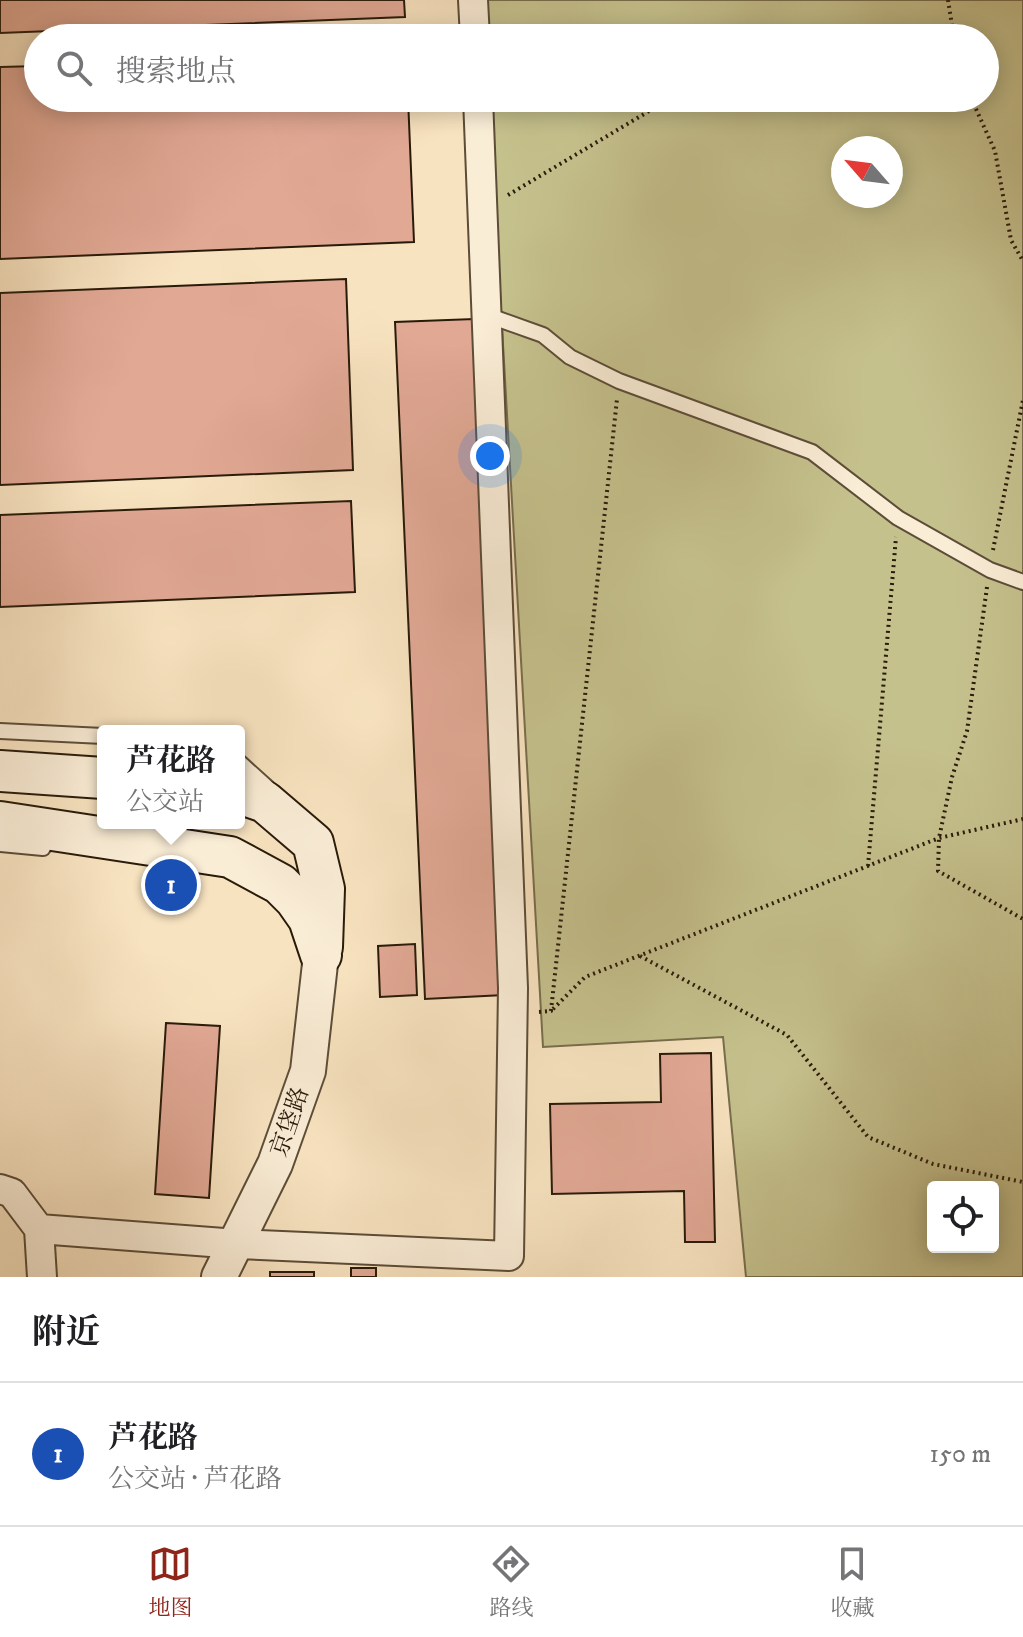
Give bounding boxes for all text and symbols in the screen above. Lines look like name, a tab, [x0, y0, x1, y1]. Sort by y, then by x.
search box	[24, 24, 999, 112]
icon: search	[52, 46, 96, 90]
text: 搜索地点	[116, 54, 236, 91]
north arrow	[831, 136, 903, 208]
your location	[470, 436, 510, 476]
popup	[97, 725, 245, 829]
text: 芦花路	[126, 743, 216, 780]
text: 公交站	[126, 786, 204, 819]
pin: 1	[145, 855, 197, 915]
street label: 京垡路	[264, 1083, 316, 1161]
map controls	[927, 1181, 999, 1253]
button: locate	[927, 1181, 999, 1253]
text: 附近	[32, 1312, 100, 1354]
text: 芦花路	[108, 1420, 198, 1457]
text: 1	[53, 1438, 63, 1471]
text: 150 m	[930, 1438, 991, 1471]
text: 公交站 · 芦花路	[108, 1463, 281, 1496]
tab: 地图	[148, 1542, 193, 1622]
tab: 路线	[489, 1542, 534, 1622]
tab: 收藏	[830, 1542, 875, 1622]

